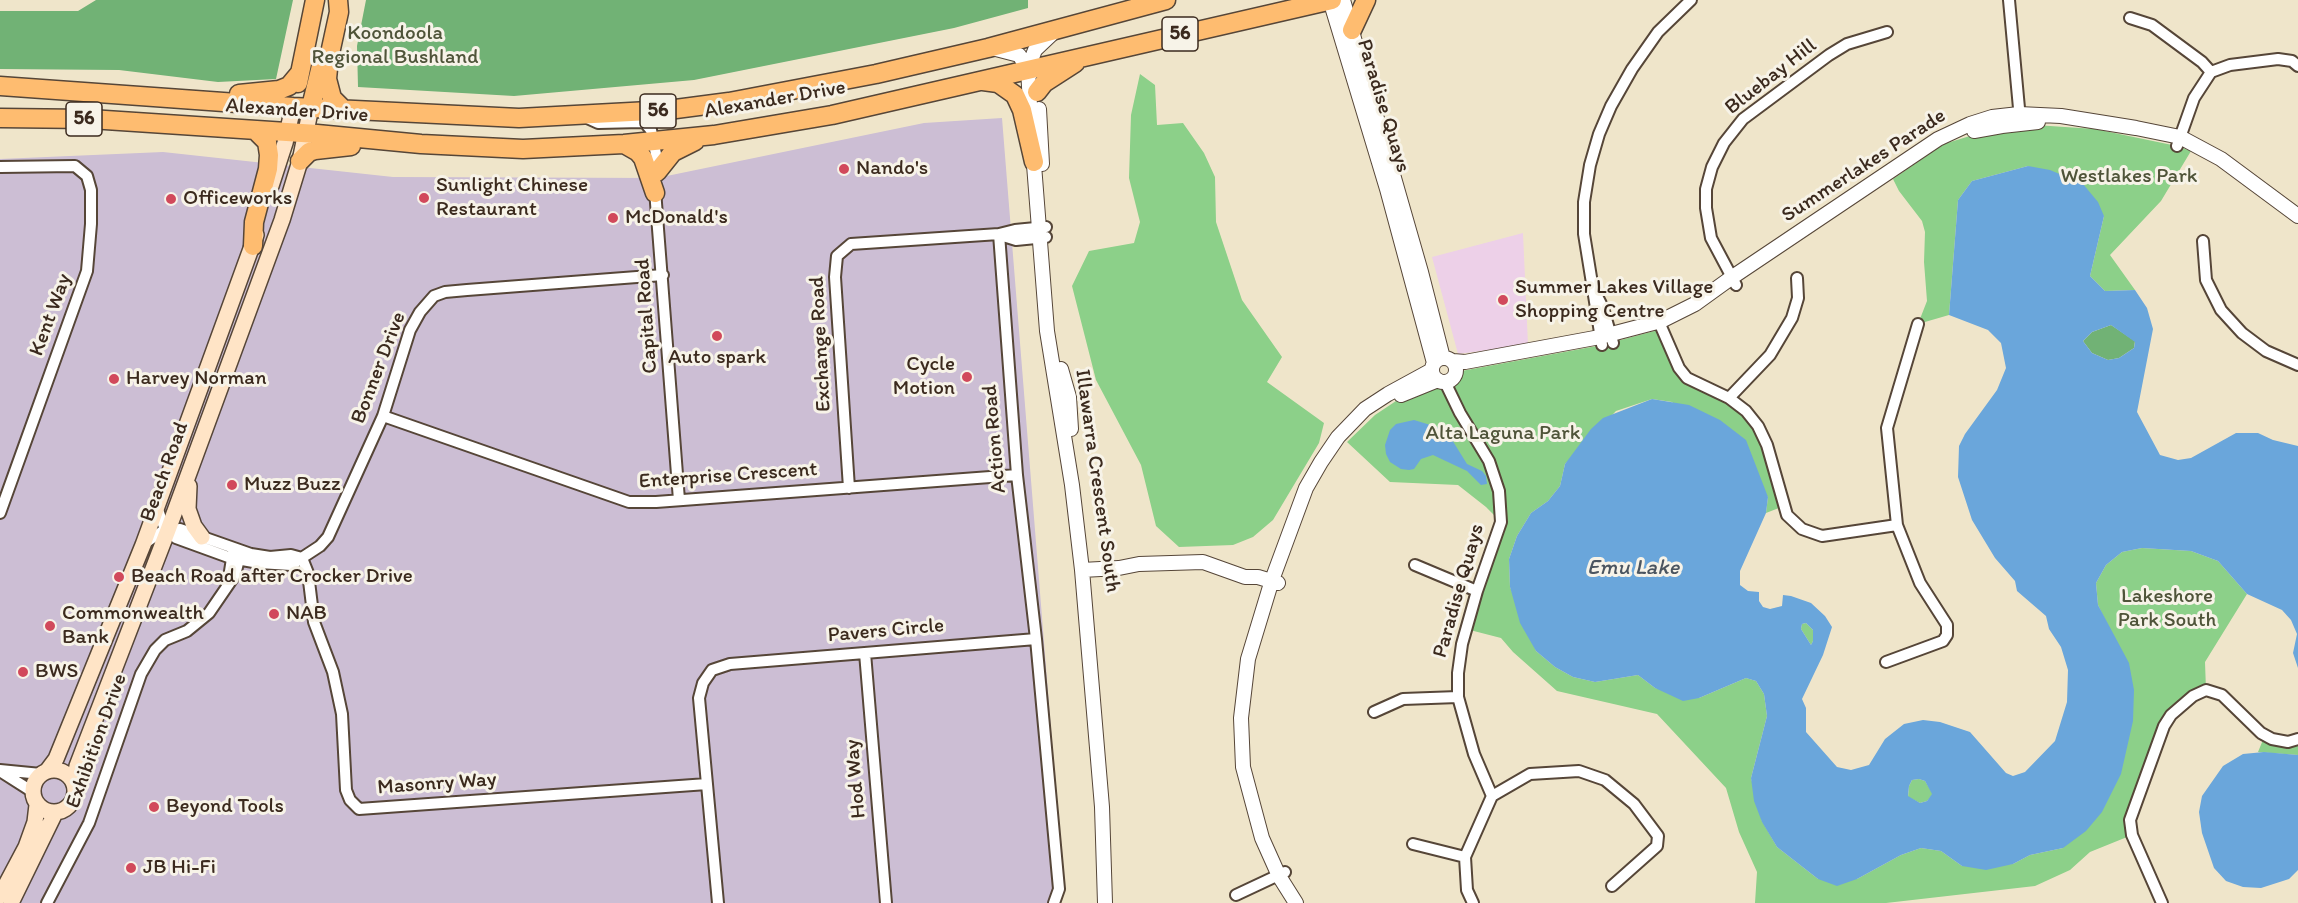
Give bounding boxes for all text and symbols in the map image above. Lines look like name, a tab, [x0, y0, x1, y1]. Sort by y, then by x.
road number: 56	[1162, 17, 1198, 51]
park label: Koondoola Regional Bushland	[312, 21, 478, 71]
street label: Bluebay Hill	[1720, 33, 1822, 121]
street label: Paradise Quays	[1351, 36, 1415, 176]
street label: Alexander Drive	[702, 75, 848, 125]
street label: Alexander Drive	[225, 93, 369, 129]
road number: 56	[640, 94, 676, 128]
road number: 56	[66, 102, 102, 136]
street label: Summerlakes Parade	[1777, 104, 1951, 228]
place label: Nando's	[856, 156, 928, 182]
marker: Nando's	[837, 162, 851, 176]
park label: Westlakes Park	[2060, 164, 2198, 190]
place label: Sunlight Chinese Restaurant	[436, 173, 588, 223]
place label: Officeworks	[183, 186, 292, 212]
marker: Sunlight Chinese Restaurant	[417, 191, 431, 205]
marker: Officeworks	[164, 192, 178, 206]
place label: McDonald's	[625, 205, 728, 231]
marker: McDonald's	[606, 211, 620, 225]
street label: Capital Road	[630, 257, 664, 375]
street label: Kent Way	[25, 270, 77, 360]
place label: Summer Lakes Village Shopping Centre	[1515, 275, 1713, 325]
street label: Exchange Road	[805, 276, 837, 412]
marker: Summer Lakes Village Shopping Centre	[1496, 293, 1510, 307]
street label: Bonner Drive	[346, 309, 412, 427]
marker: Auto spark	[710, 329, 724, 343]
place label: Auto spark	[668, 345, 766, 371]
place label: Cycle Motion	[893, 352, 955, 402]
place label: Harvey Norman	[126, 366, 267, 392]
street label: Illawarra Crescent South	[1069, 368, 1125, 594]
marker: Cycle Motion	[960, 370, 974, 384]
marker: Harvey Norman	[107, 372, 121, 386]
street label: Action Road	[978, 384, 1012, 494]
street label: Beach Road	[135, 419, 195, 525]
park label: Alta Laguna Park	[1426, 421, 1580, 447]
street label: Enterprise Crescent	[638, 457, 818, 495]
place label: Muzz Buzz	[244, 472, 341, 498]
marker: Muzz Buzz	[225, 478, 239, 492]
street label: Paradise Quays	[1428, 521, 1490, 661]
water label: Emu Lake	[1587, 555, 1679, 581]
place label: Beach Road after Crocker Drive	[131, 564, 413, 590]
marker: Beach Road after Crocker Drive	[112, 570, 126, 584]
park label: Lakeshore Park South	[2118, 584, 2216, 634]
place label: Commonwealth Bank	[62, 601, 204, 651]
place label: NAB	[286, 601, 327, 627]
marker: NAB	[267, 607, 281, 621]
street label: Pavers Circle	[827, 613, 945, 649]
marker: Commonwealth Bank	[43, 619, 57, 633]
place label: BWS	[35, 659, 78, 685]
marker: BWS	[16, 665, 30, 679]
street label: Exhibition Drive	[61, 670, 133, 812]
street label: Hod Way	[840, 738, 872, 820]
street label: Masonry Way	[377, 767, 497, 801]
place label: Beyond Tools	[166, 794, 284, 820]
marker: Beyond Tools	[147, 800, 161, 814]
place label: JB Hi-Fi	[143, 855, 216, 881]
marker: JB Hi-Fi	[124, 861, 138, 875]

